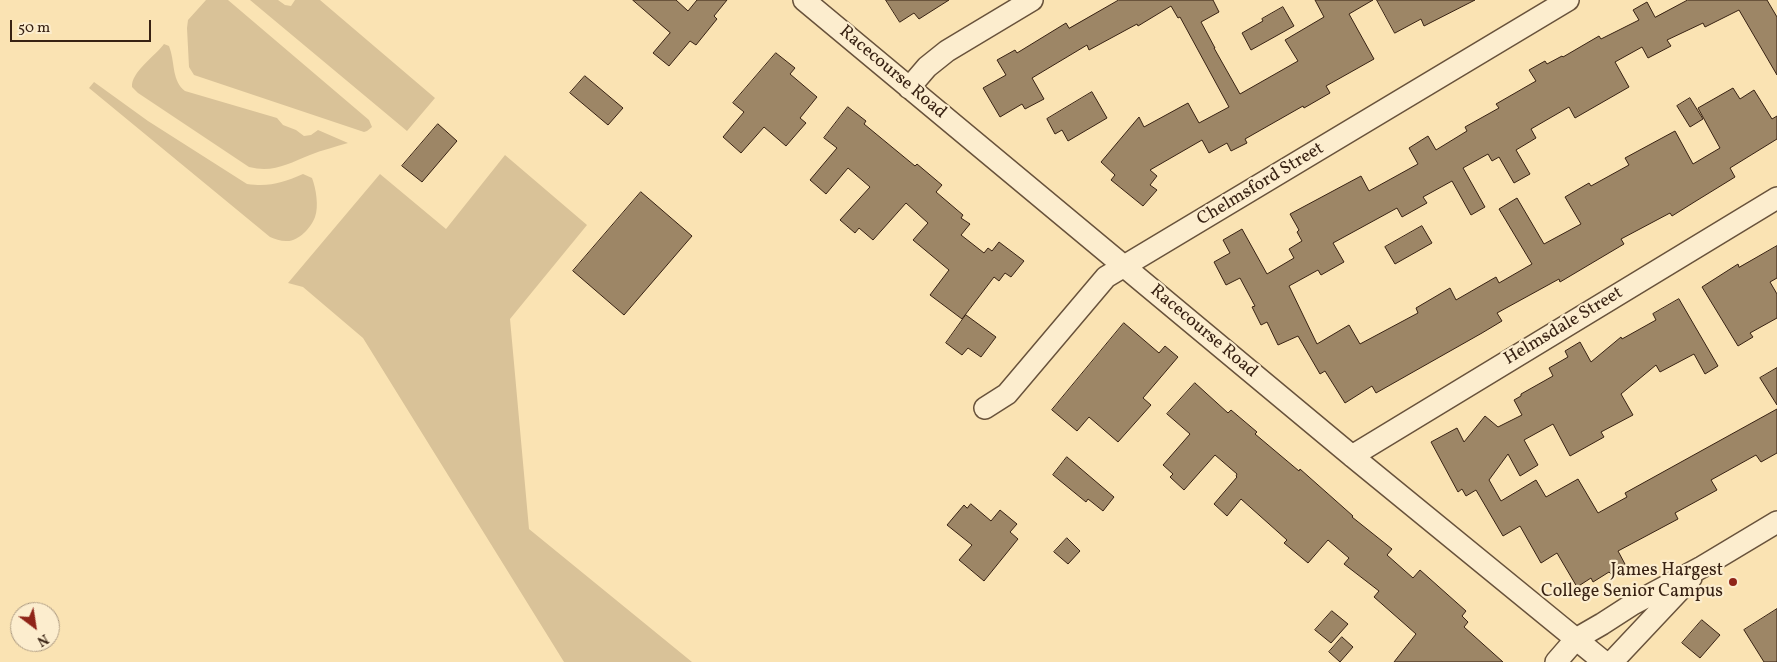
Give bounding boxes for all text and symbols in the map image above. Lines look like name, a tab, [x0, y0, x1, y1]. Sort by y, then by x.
scale bar	[12, 10, 154, 42]
text: 50 m	[18, 18, 50, 39]
street label: Racecourse Road	[834, 22, 950, 124]
street label: Chelmsford Street	[1194, 139, 1328, 231]
street label: Racecourse Road	[1145, 281, 1261, 383]
street label: Helmsdale Street	[1501, 283, 1627, 371]
place label: James Hargest College Senior Campus	[1541, 561, 1723, 604]
marker: James Hargest College Senior Campus	[1727, 576, 1739, 588]
north arrow	[10, 602, 60, 652]
text: N	[33, 629, 52, 650]

